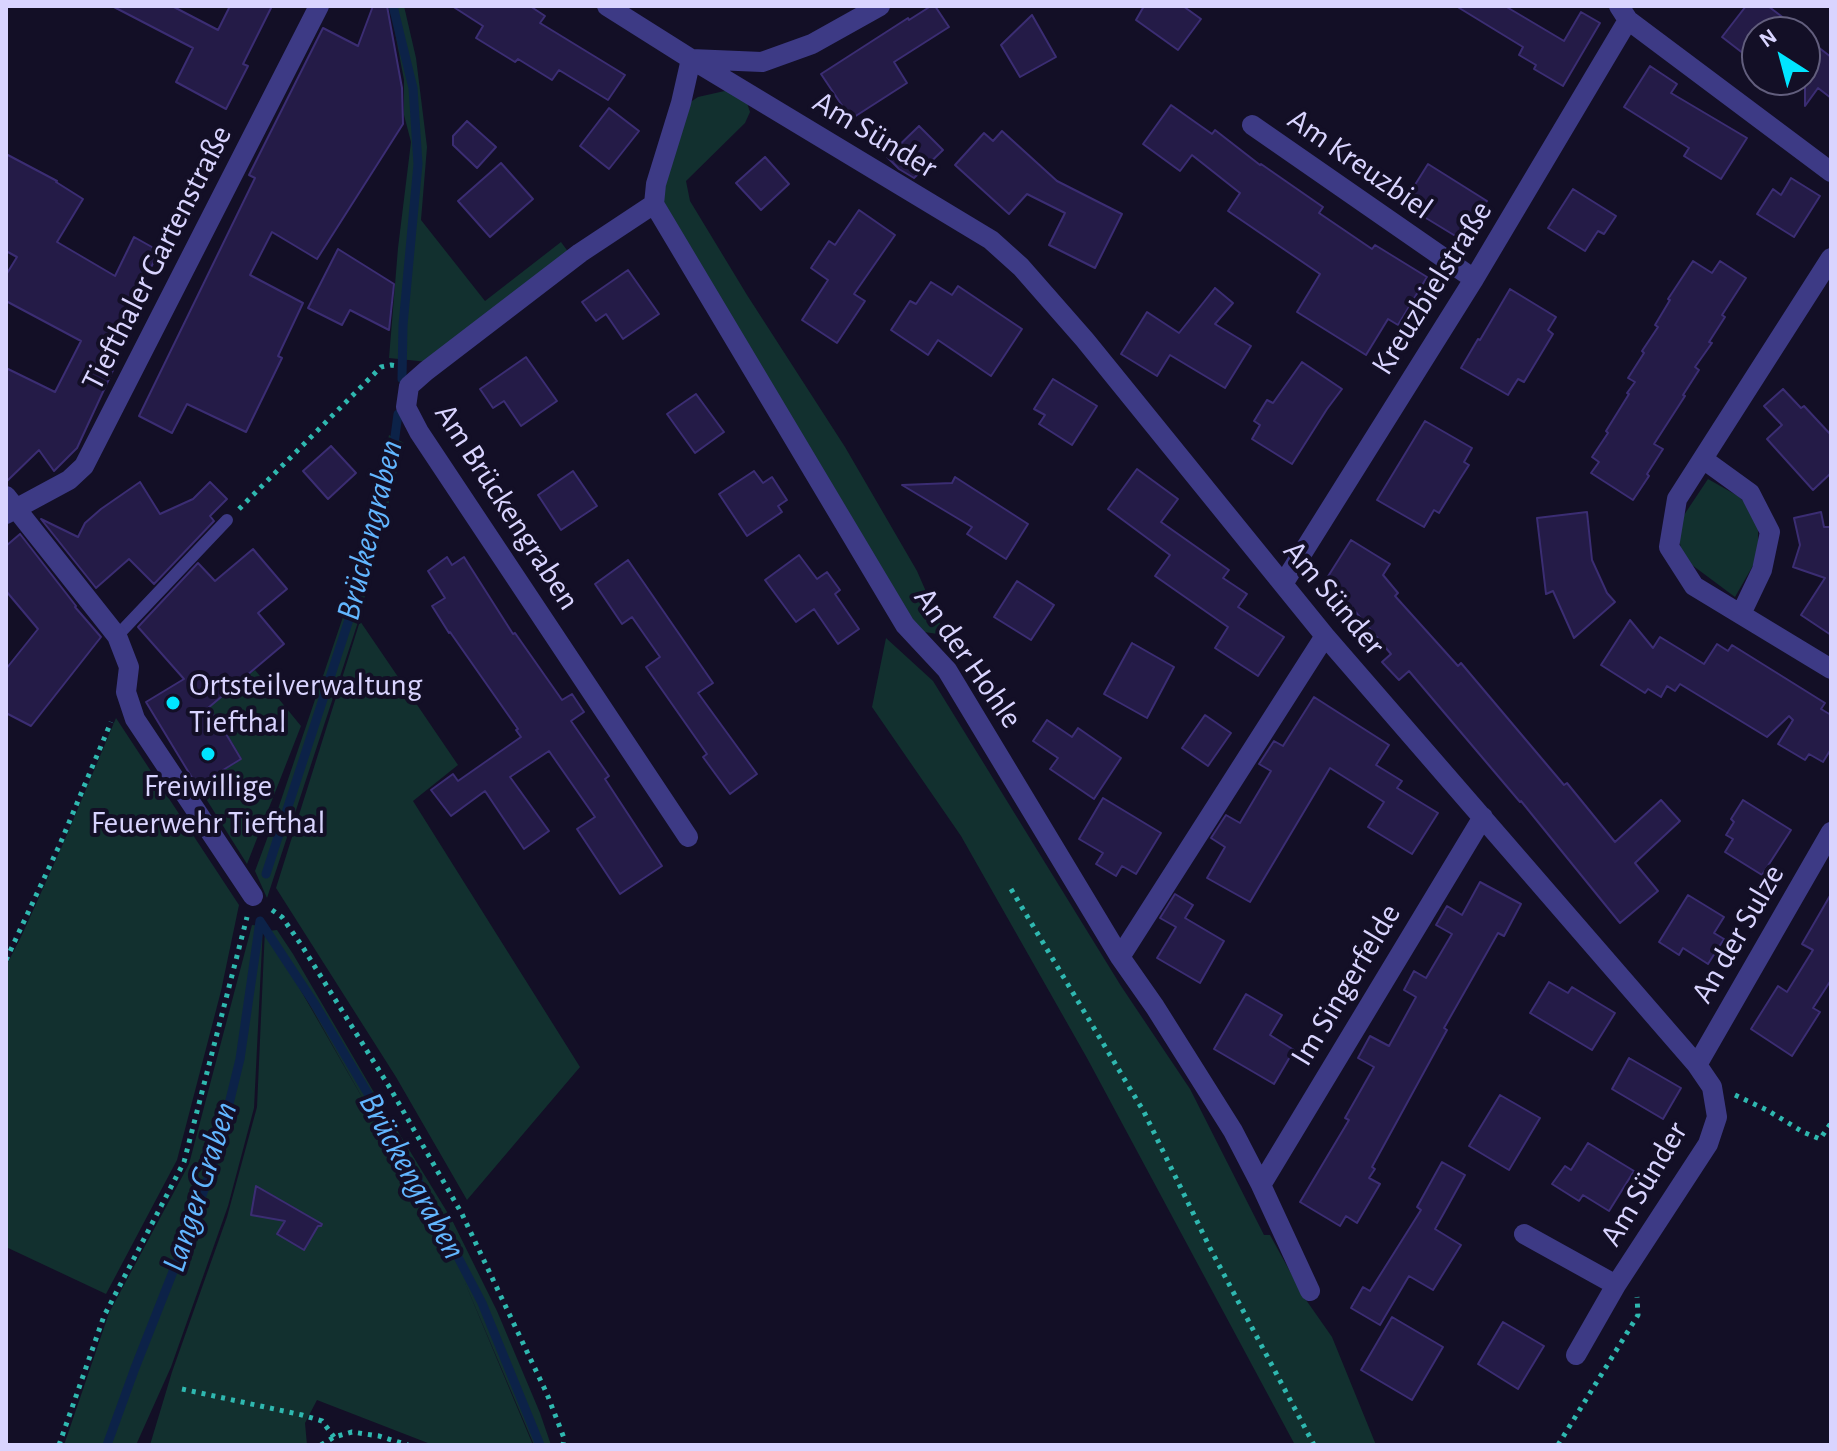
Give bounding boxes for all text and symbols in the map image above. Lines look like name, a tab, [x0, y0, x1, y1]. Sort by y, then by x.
north arrow	[1741, 16, 1821, 96]
text: N	[1755, 25, 1781, 52]
street label: Am Sünder	[806, 83, 944, 187]
street label: Am Kreuzbiel	[1280, 100, 1440, 228]
street label: Tiefthaler Gartenstraße	[74, 119, 240, 397]
street label: Kreuzbielstraße	[1363, 194, 1501, 382]
street label: Am Brückengraben	[426, 397, 588, 617]
water label: Brückengraben	[328, 436, 412, 624]
street label: Am Sünder	[1275, 533, 1393, 663]
street label: An der Hohle	[905, 580, 1031, 736]
place label: Ortsteilverwaltung Tiefthal	[189, 666, 422, 741]
marker: Ortsteilverwaltung Tiefthal	[164, 694, 182, 712]
marker: Freiwillige Feuerwehr Tiefthal	[199, 745, 217, 763]
place label: Freiwillige Feuerwehr Tiefthal	[91, 767, 325, 842]
street label: An der Sulze	[1683, 858, 1793, 1010]
street label: Im Singerfelde	[1283, 897, 1409, 1073]
water label: Brückengraben	[349, 1085, 475, 1267]
water label: Langer Graben	[153, 1097, 247, 1277]
street label: Am Sünder	[1592, 1115, 1696, 1253]

